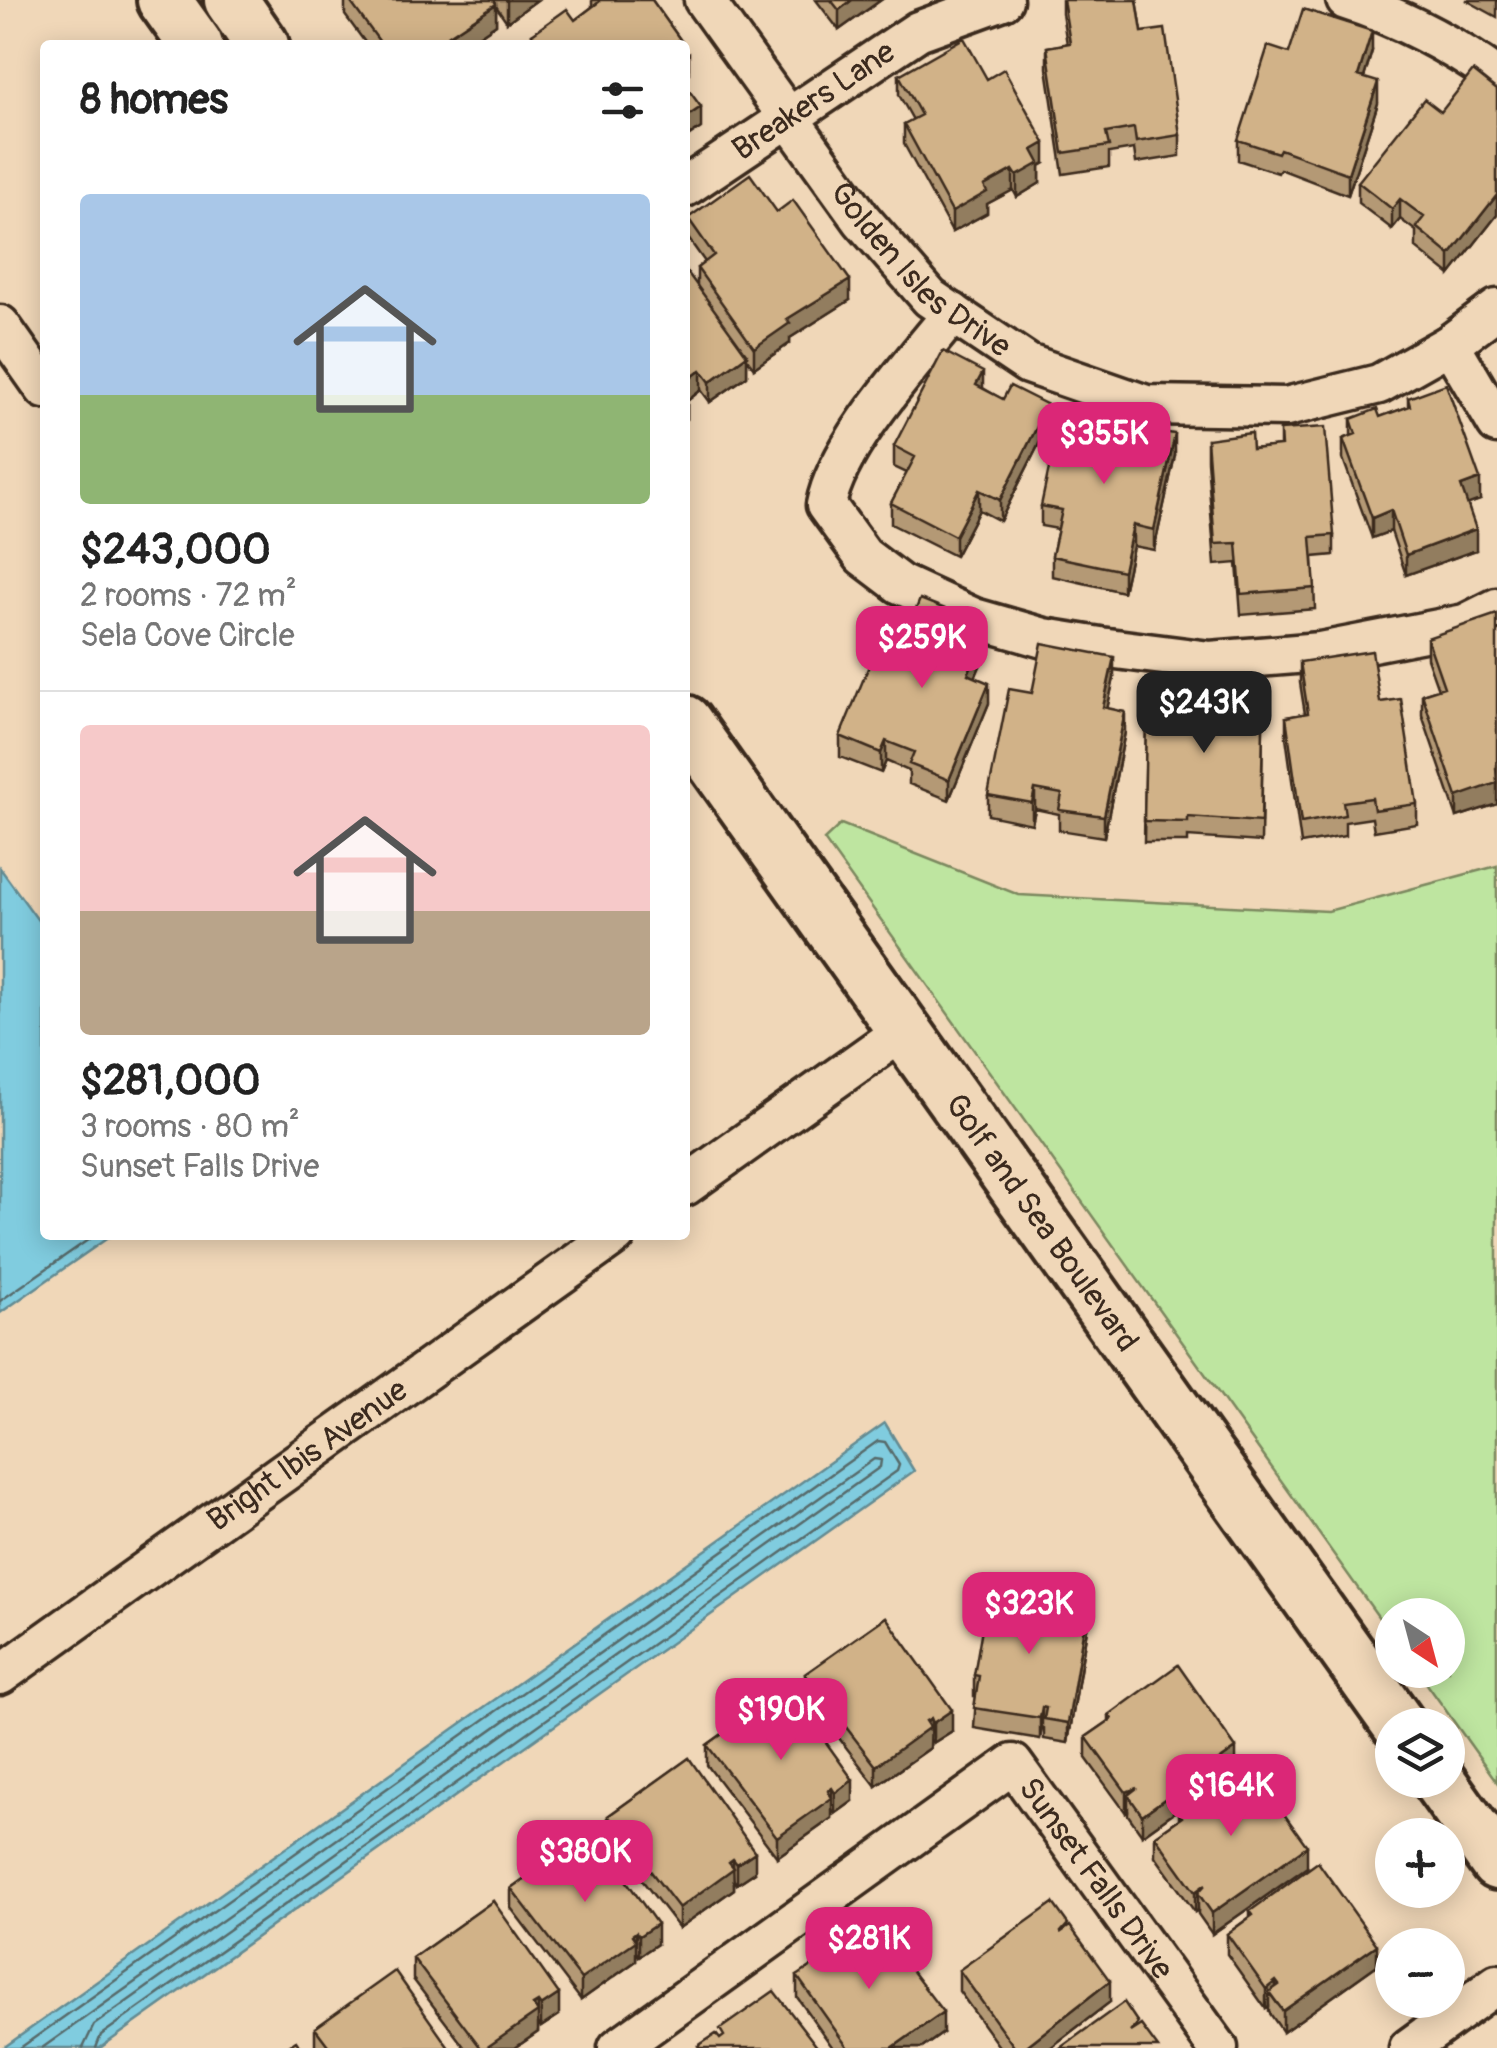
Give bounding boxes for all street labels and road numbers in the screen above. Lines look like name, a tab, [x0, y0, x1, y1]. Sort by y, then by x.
street label: Breakers Lane	[725, 32, 903, 169]
street label: Golden Isles Drive	[821, 174, 1018, 367]
street label: Golf and Sea Boulevard	[936, 1086, 1147, 1360]
street label: Bright Ibis Avenue	[200, 1370, 416, 1540]
street label: Sunset Falls Drive	[1010, 1770, 1182, 1988]

